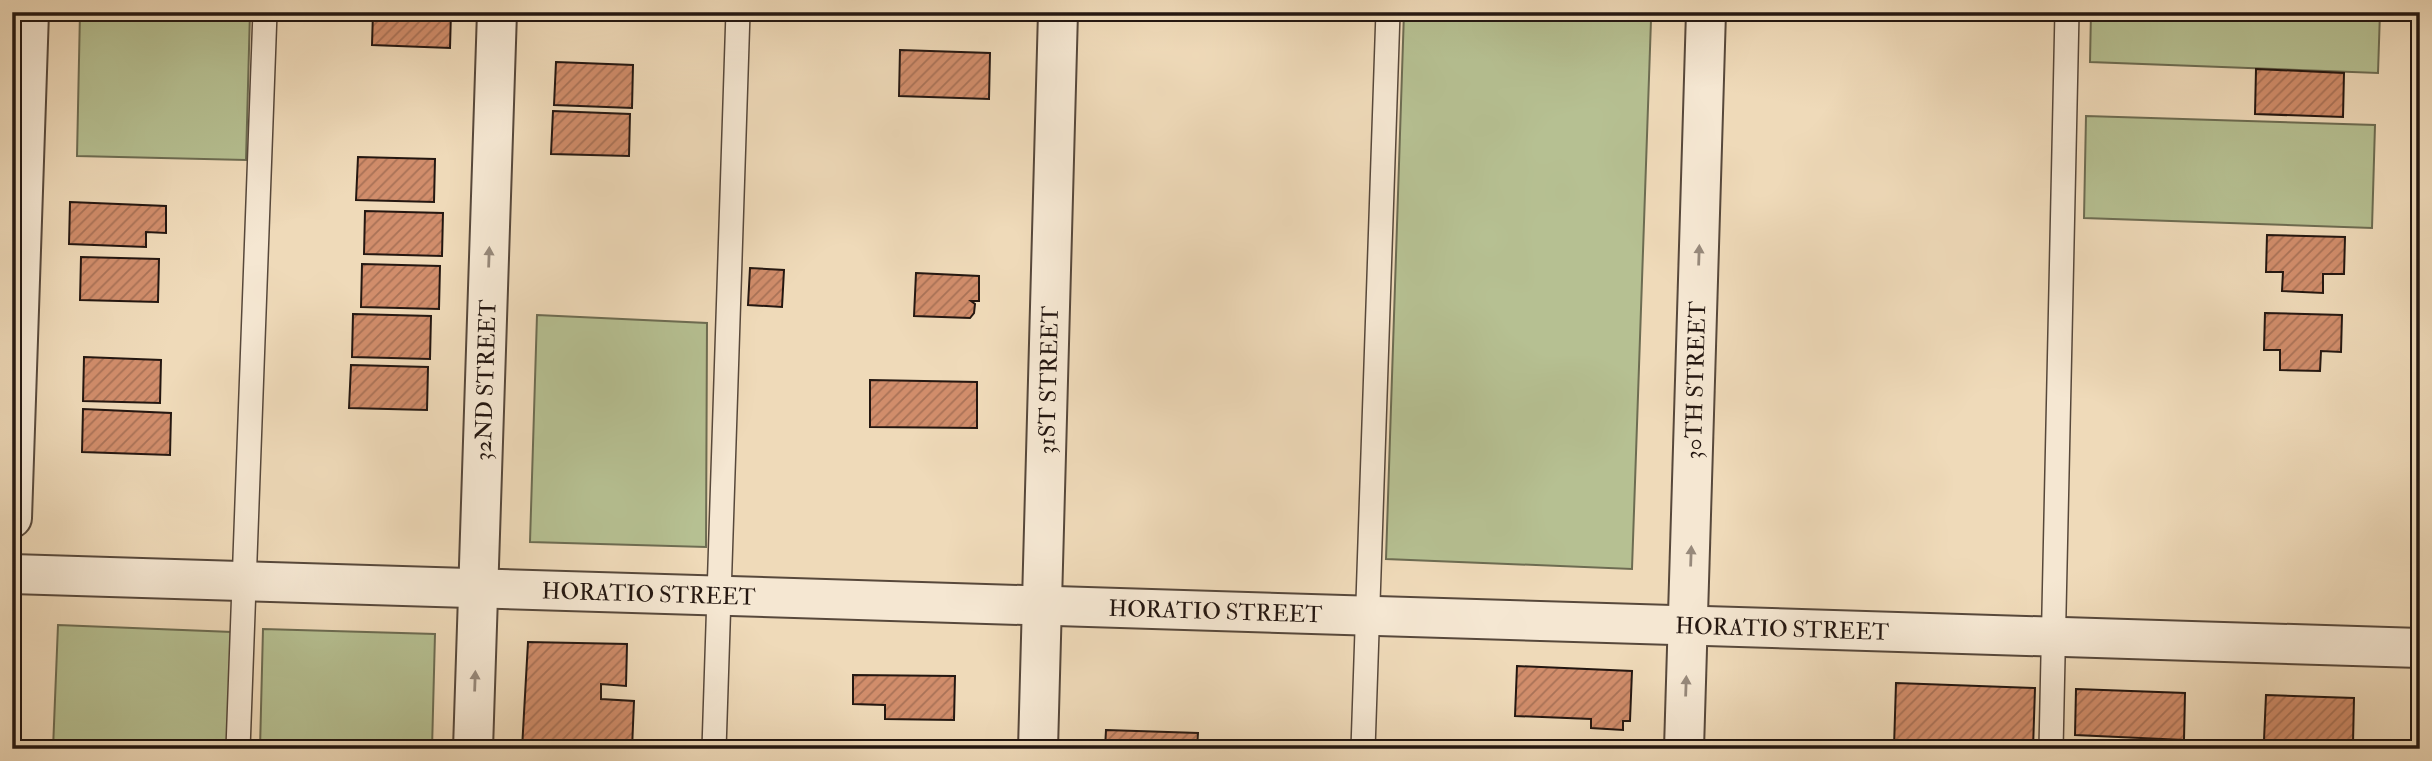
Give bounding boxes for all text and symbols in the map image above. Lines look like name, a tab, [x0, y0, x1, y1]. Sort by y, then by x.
one-way arrow	[1693, 244, 1705, 266]
one-way arrow	[484, 246, 495, 268]
street label: 32ND STREET	[468, 299, 503, 461]
street label: 30TH STREET	[1679, 301, 1712, 460]
street label: 31ST STREET	[1032, 306, 1065, 455]
one-way arrow	[1685, 545, 1696, 567]
street label: HORATIO STREET	[541, 576, 756, 612]
street label: HORATIO STREET	[1108, 594, 1323, 629]
street label: HORATIO STREET	[1675, 611, 1890, 647]
one-way arrow	[470, 669, 481, 691]
one-way arrow	[1681, 675, 1692, 697]

